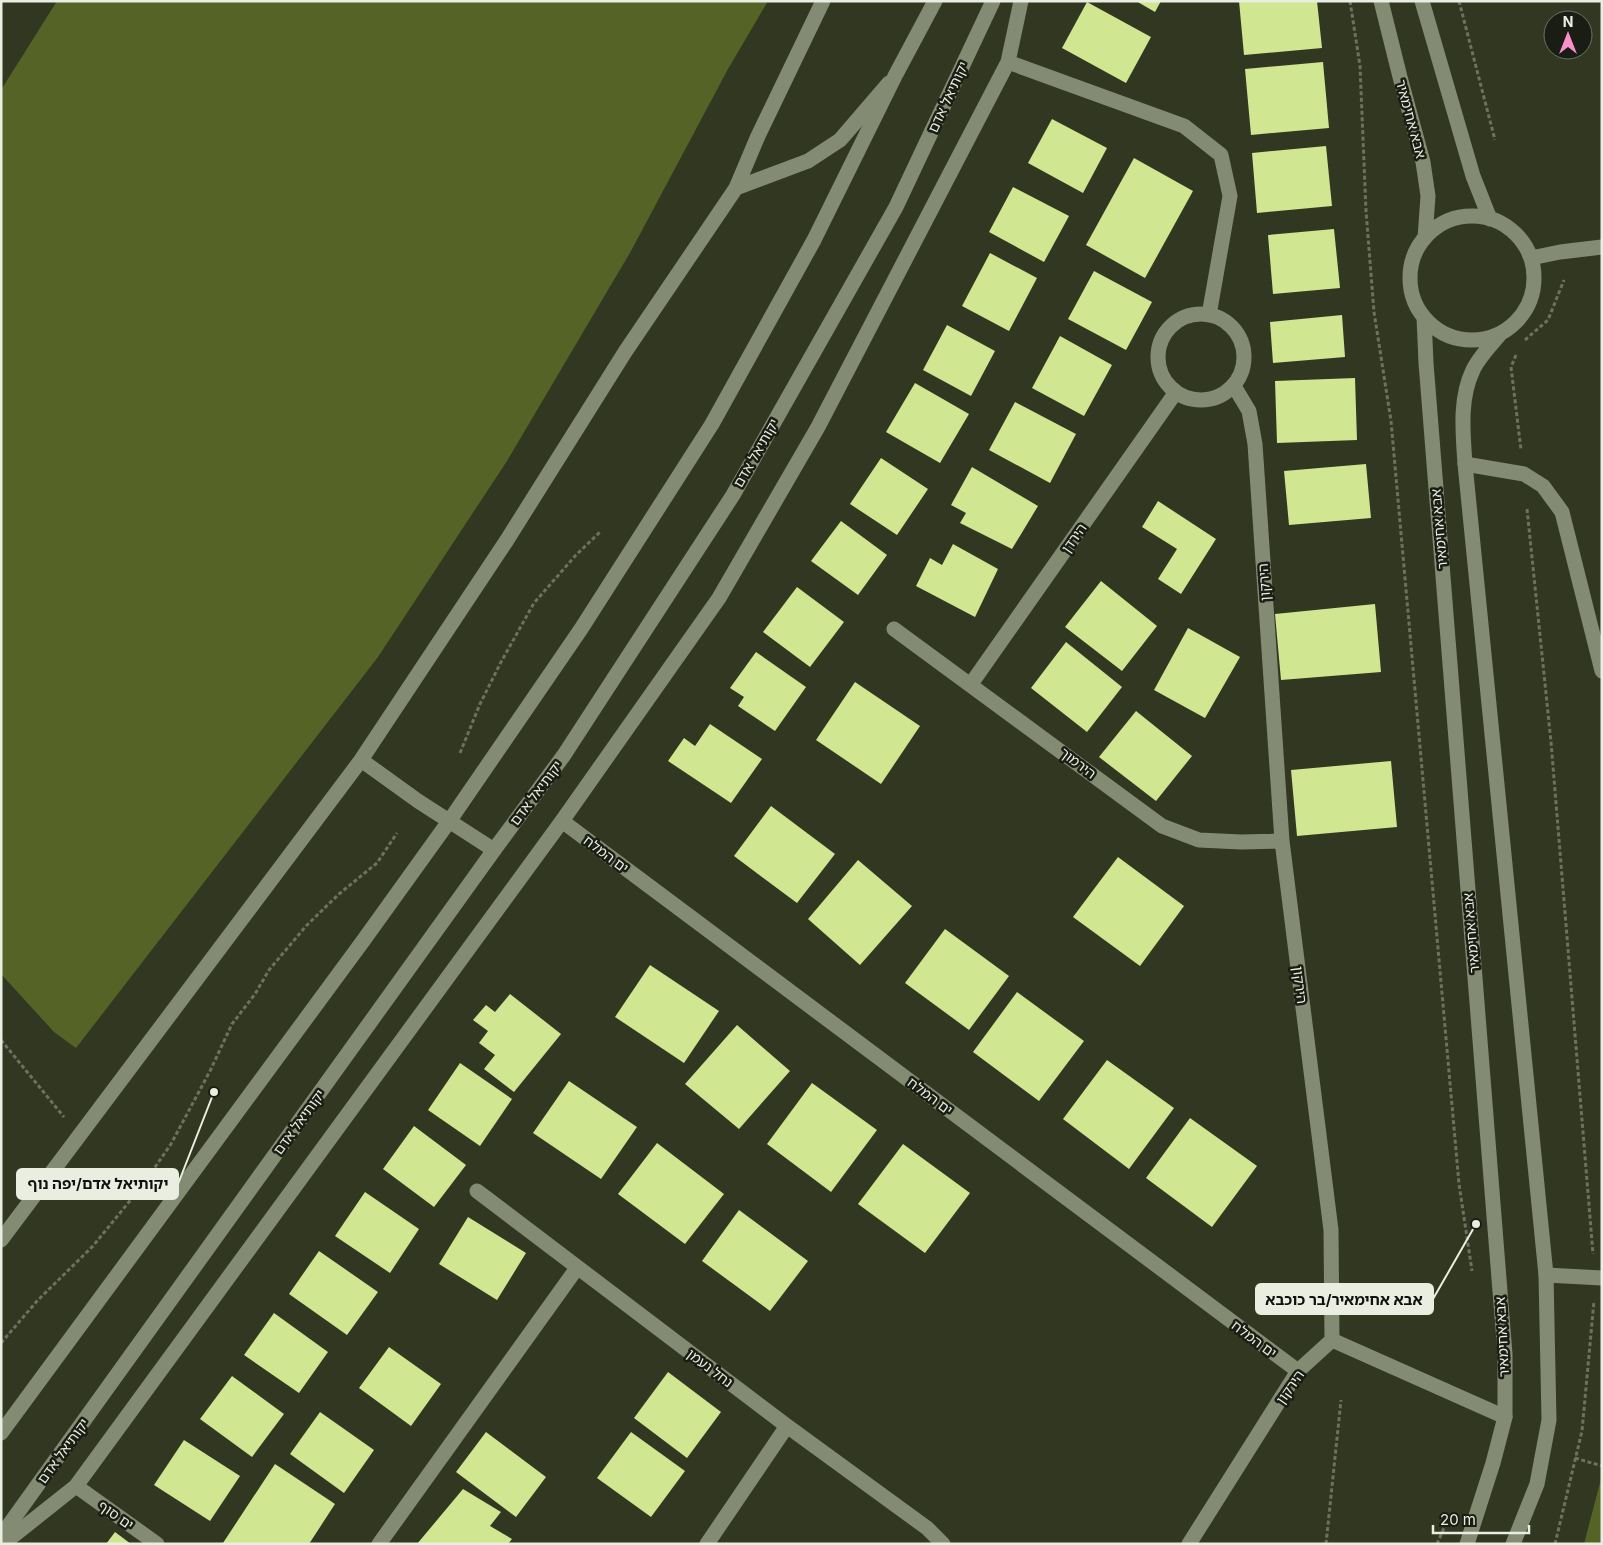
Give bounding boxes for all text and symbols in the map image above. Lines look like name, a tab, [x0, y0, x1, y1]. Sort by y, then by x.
north arrow	[1543, 10, 1593, 60]
text: N	[1563, 13, 1573, 30]
street label: יקותיאל אדם	[924, 59, 971, 135]
street label: אבא אחימאיר	[1393, 78, 1430, 160]
street label: יקותיאל אדם	[729, 415, 782, 490]
street label: אבא אחימאיר	[1427, 488, 1450, 570]
street label: הירדן	[1057, 520, 1090, 556]
street label: הירקון	[1254, 563, 1273, 601]
street label: הירמוך	[1057, 743, 1100, 782]
street label: יקותיאל אדם	[506, 757, 565, 828]
street label: ים המלח	[580, 831, 632, 876]
street label: אבא אחימאיר	[1459, 892, 1482, 974]
street label: הירקון	[1290, 965, 1311, 1005]
street label: ים המלח	[904, 1073, 956, 1118]
street label: יקותיאל אדם	[269, 1086, 328, 1158]
callout: יקותיאל אדם/יפה נוף	[17, 1169, 178, 1199]
text: יקותיאל אדם/יפה נוף	[28, 1174, 168, 1193]
callout: אבא אחימאיר/בר כוכבא	[1256, 1284, 1433, 1314]
text: אבא אחימאיר/בר כוכבא	[1265, 1290, 1423, 1309]
street label: אבא אחימאיר	[1491, 1296, 1512, 1378]
street label: ים המלח	[1228, 1316, 1280, 1361]
street label: נחל נעמן	[684, 1345, 737, 1390]
street label: הירקון	[1272, 1366, 1307, 1407]
street label: יקותיאל אדם	[33, 1415, 92, 1487]
street label: ים סוף	[95, 1496, 137, 1533]
scale bar	[1433, 1502, 1529, 1534]
text: 20 m	[1440, 1510, 1476, 1529]

